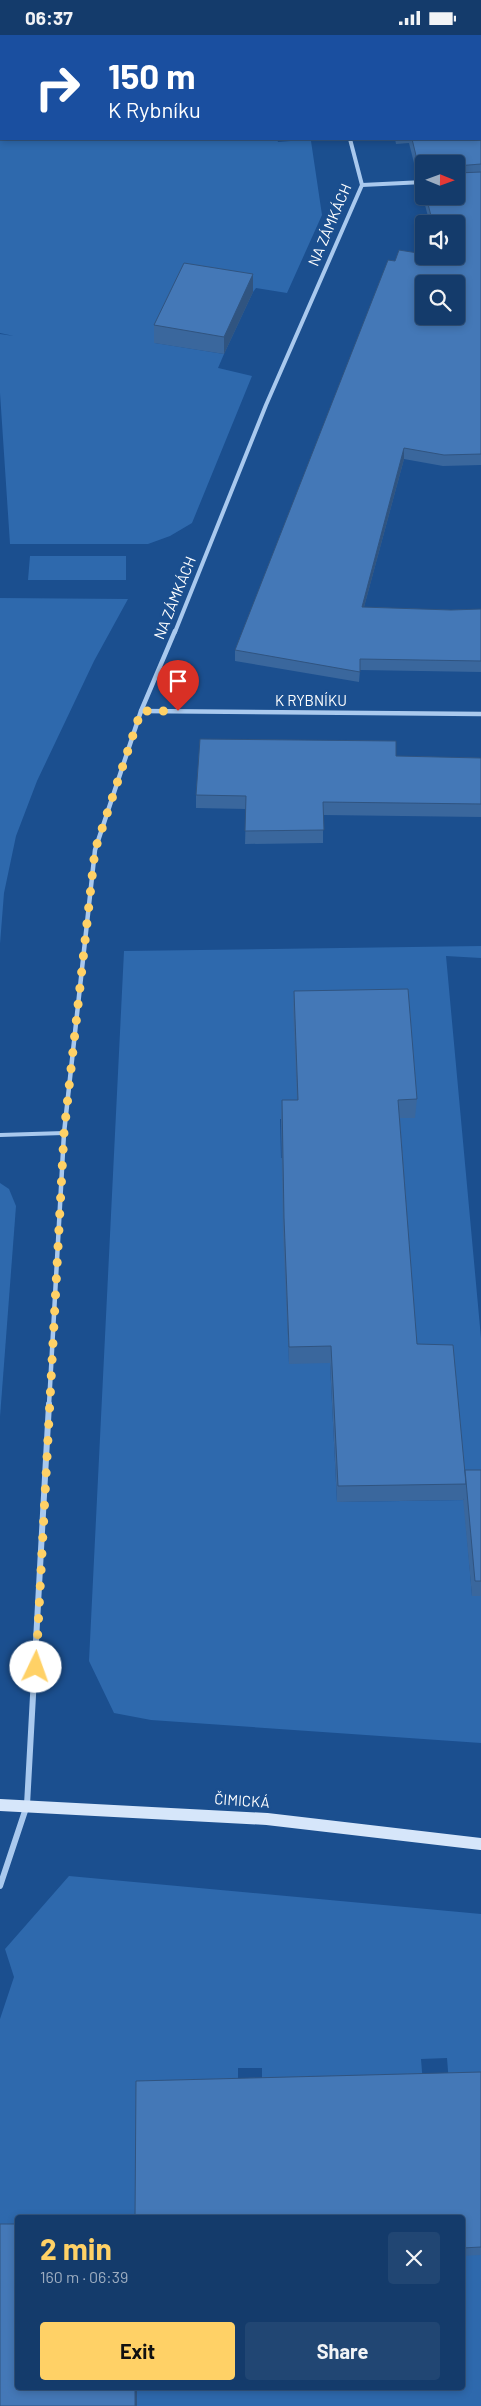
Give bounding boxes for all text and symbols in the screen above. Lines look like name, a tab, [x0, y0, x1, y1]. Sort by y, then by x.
text: 06:37	[25, 6, 73, 29]
text: 150 m	[108, 54, 195, 96]
icon: right	[25, 55, 90, 120]
text: K Rybníku	[108, 96, 201, 122]
north arrow	[415, 155, 465, 205]
map controls	[415, 155, 465, 325]
street label: NA ZÁMKÁCH	[304, 181, 355, 269]
button: sound	[415, 215, 465, 265]
button: search	[415, 275, 465, 325]
street label: NA ZÁMKÁCH	[149, 554, 199, 642]
pin	[157, 660, 199, 711]
icon: arrive	[164, 667, 192, 695]
street label: K RYBNÍKU	[275, 691, 347, 709]
position arrow	[9, 1640, 61, 1692]
street label: ČIMICKÁ	[214, 1789, 270, 1811]
text: 2 min	[40, 2230, 112, 2266]
button: close	[388, 2232, 440, 2284]
text: 160 m · 06:39	[40, 2267, 128, 2286]
button: Exit	[40, 2322, 235, 2380]
button: Share	[245, 2322, 440, 2380]

